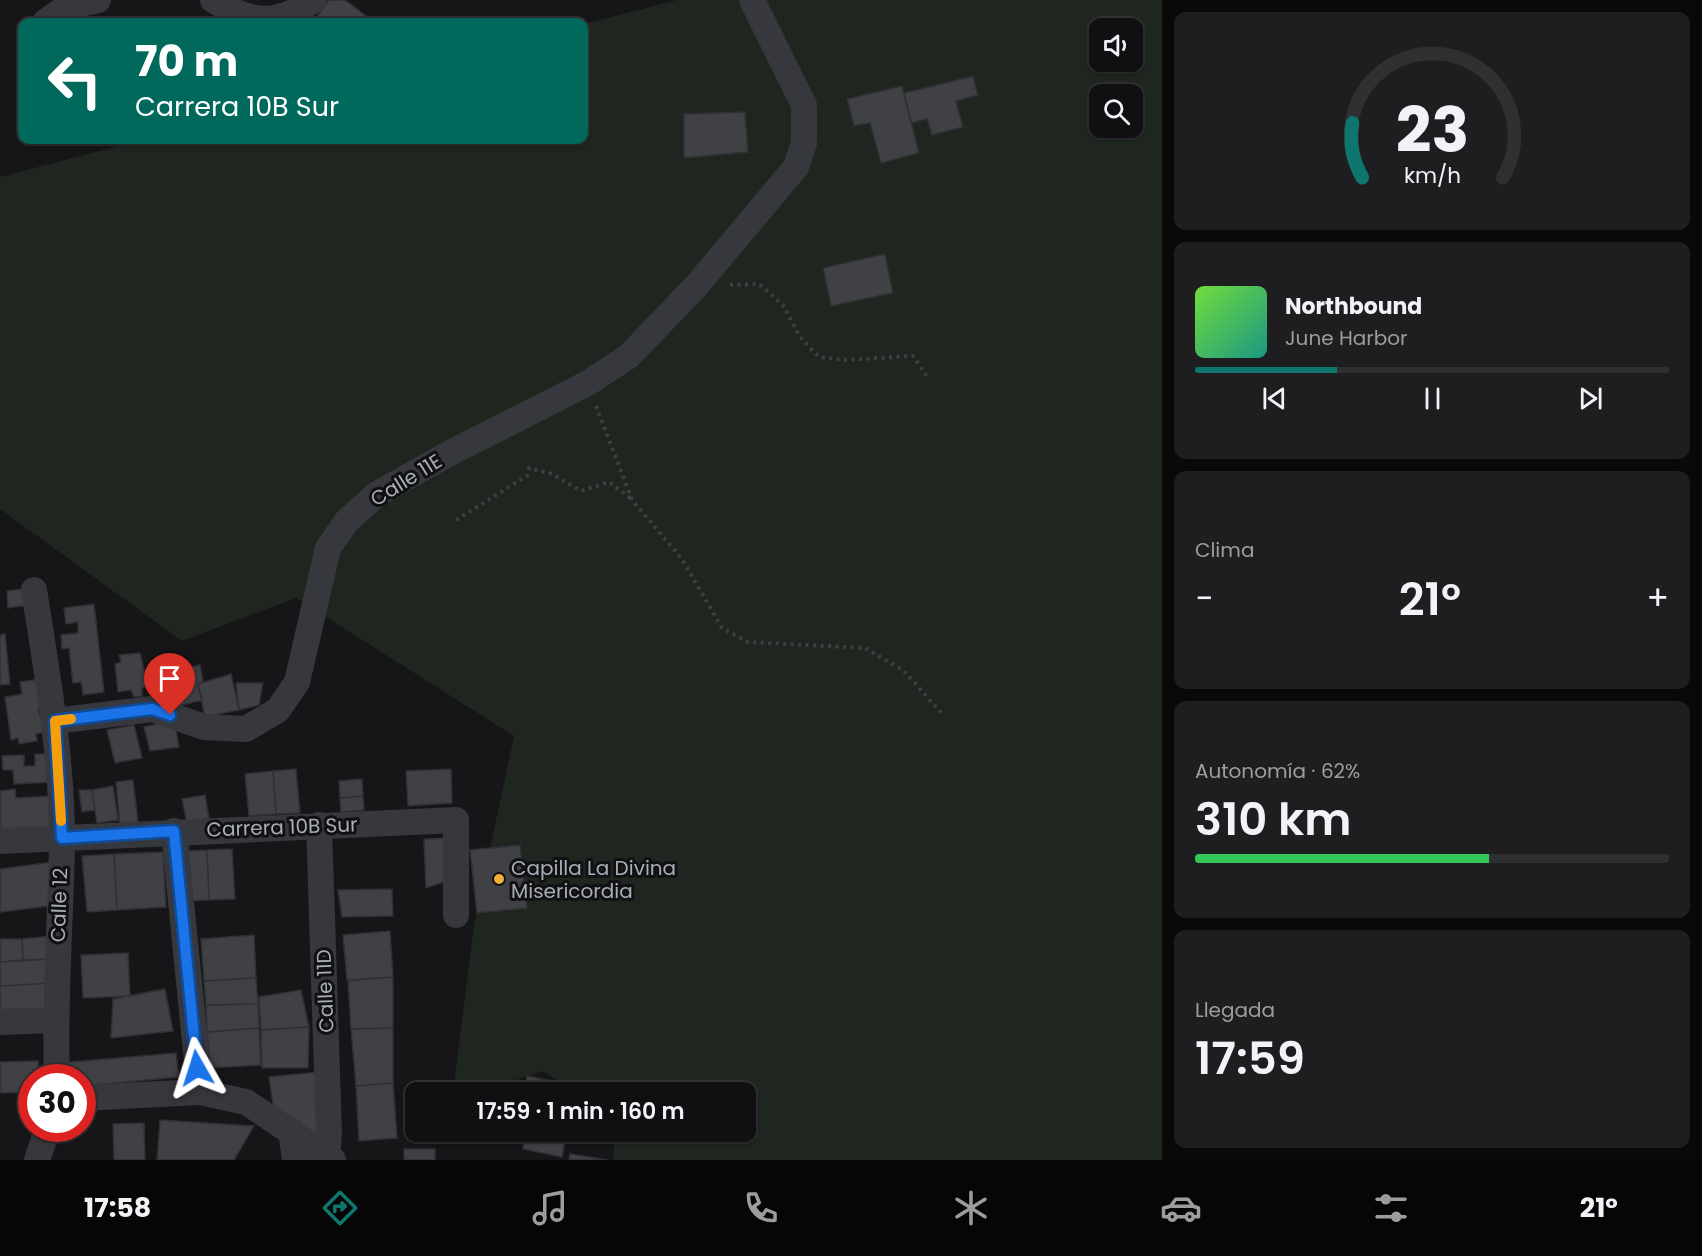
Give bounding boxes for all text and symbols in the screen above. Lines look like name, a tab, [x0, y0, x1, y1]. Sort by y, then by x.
map controls	[1089, 18, 1143, 138]
button: sound	[1089, 18, 1143, 72]
text: 70 m	[135, 32, 238, 91]
icon: left	[36, 42, 114, 120]
button: search	[1089, 84, 1143, 138]
text: 23	[1395, 86, 1469, 174]
text: Carrera 10B Sur	[135, 88, 339, 125]
text: km/h	[1403, 160, 1461, 191]
text: Northbound	[1285, 291, 1422, 322]
text: June Harbor	[1285, 324, 1408, 352]
icon: previous	[1258, 382, 1291, 415]
icon: pause	[1416, 382, 1449, 415]
icon: next	[1574, 382, 1607, 415]
street label: Calle 11E	[365, 447, 447, 513]
text: Clima	[1195, 536, 1254, 564]
text: 21°	[1399, 568, 1461, 631]
text: −	[1195, 575, 1213, 622]
text: +	[1646, 575, 1669, 622]
pin	[144, 653, 195, 715]
icon: arrive	[153, 662, 186, 695]
text: Autonomía · 62%	[1195, 757, 1360, 785]
text: 310 km	[1195, 788, 1351, 851]
street label: Carrera 10B Sur	[206, 810, 358, 844]
place label: Capilla La Divina Misericordia	[511, 854, 676, 905]
street label: Calle 12	[44, 867, 74, 943]
marker: Capilla La Divina Misericordia	[492, 872, 506, 886]
street label: Calle 11D	[310, 949, 340, 1033]
text: Llegada	[1195, 996, 1275, 1024]
text: 17:59	[1195, 1027, 1305, 1090]
position arrow	[165, 1036, 229, 1100]
speed limit sign: 30	[18, 1064, 96, 1142]
text: 17:59 · 1 min · 160 m	[476, 1096, 685, 1127]
icon: directions	[319, 1187, 361, 1229]
icon: music	[529, 1187, 571, 1229]
icon: phone	[740, 1187, 782, 1229]
icon: climate	[950, 1187, 992, 1229]
icon: car	[1160, 1187, 1202, 1229]
icon: filters	[1370, 1187, 1412, 1229]
text: 17:58	[84, 1189, 151, 1226]
text: 21°	[1580, 1189, 1618, 1226]

